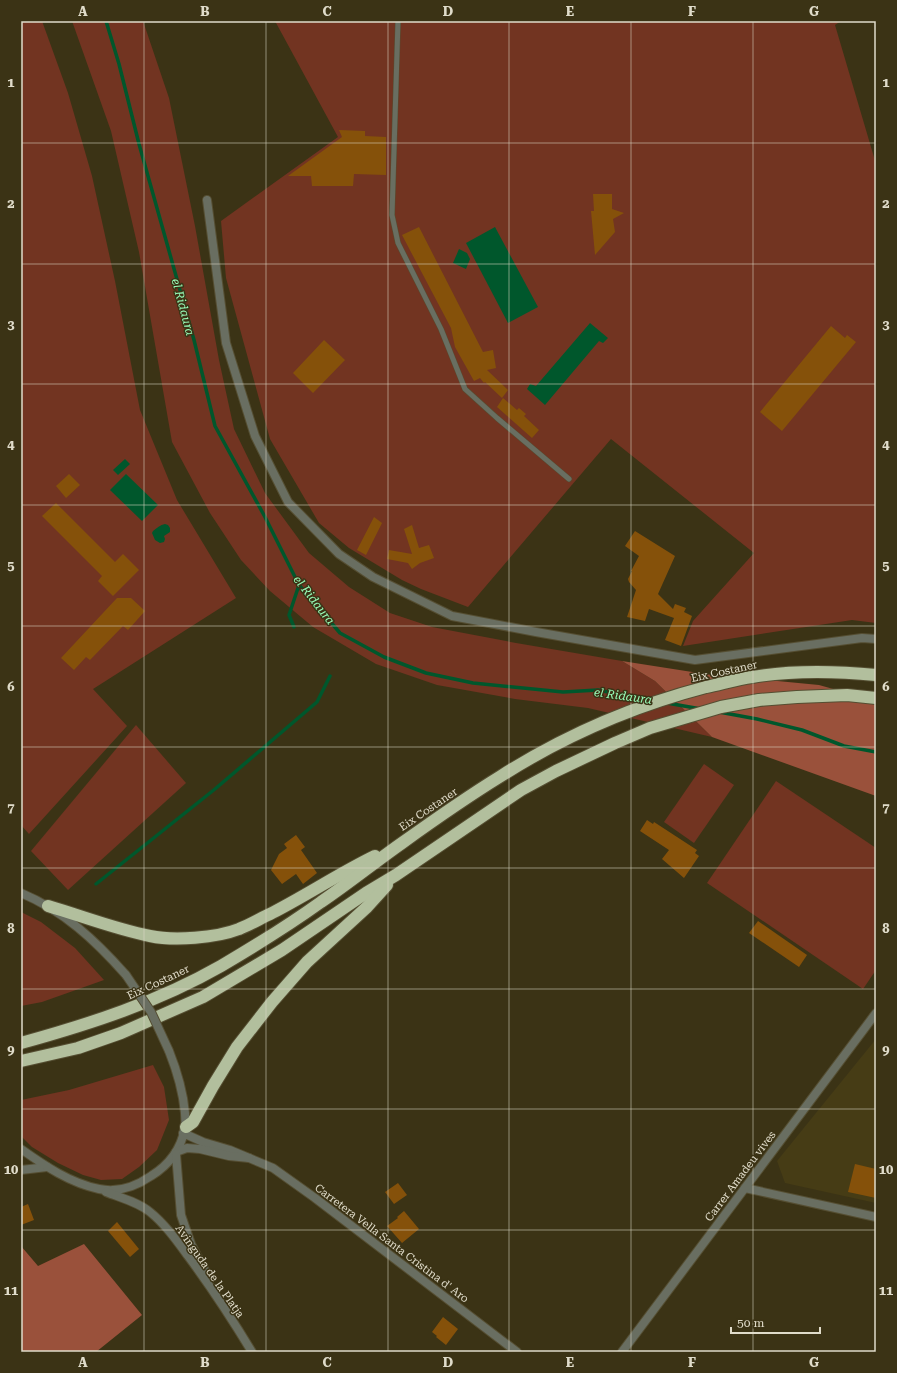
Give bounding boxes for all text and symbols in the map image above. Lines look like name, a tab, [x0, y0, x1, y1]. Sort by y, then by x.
text: A	[78, 4, 88, 19]
text: B	[200, 4, 210, 19]
text: C	[322, 4, 332, 19]
text: D	[443, 4, 453, 19]
text: E	[566, 4, 574, 19]
text: F	[688, 4, 696, 19]
text: G	[809, 4, 819, 19]
text: 1	[7, 75, 15, 90]
text: 1	[882, 75, 890, 90]
text: 2	[7, 196, 15, 211]
text: 2	[882, 196, 890, 211]
water label: el Ridaura	[169, 277, 197, 337]
text: 3	[7, 317, 15, 332]
text: 3	[882, 317, 890, 332]
text: 4	[7, 437, 15, 452]
text: 4	[882, 437, 890, 452]
text: 5	[7, 558, 15, 573]
text: 5	[882, 558, 890, 573]
water label: el Ridaura	[290, 573, 338, 627]
street label: Eix Costaner	[690, 658, 759, 685]
text: 6	[7, 679, 15, 694]
text: 6	[882, 679, 890, 694]
water label: el Ridaura	[593, 685, 653, 707]
street label: Eix Costaner	[397, 785, 460, 834]
text: 7	[7, 800, 15, 815]
text: 7	[882, 800, 890, 815]
text: 8	[7, 921, 15, 936]
text: 8	[882, 921, 890, 936]
street label: Eix Costaner	[125, 962, 192, 1003]
text: 9	[7, 1042, 15, 1057]
text: 9	[882, 1042, 890, 1057]
street label: Carrer Amadeu vives	[702, 1129, 779, 1224]
text: 10	[4, 1162, 18, 1177]
text: 10	[879, 1162, 893, 1177]
street label: Carretera Vella Santa Cristina d' Aro	[312, 1181, 471, 1306]
street label: Avinguda de la Platja	[172, 1222, 247, 1320]
text: 11	[4, 1283, 18, 1298]
text: 11	[879, 1283, 893, 1298]
scale bar	[731, 1309, 820, 1335]
text: 50 m	[737, 1316, 764, 1330]
text: A	[78, 1355, 88, 1370]
text: B	[200, 1355, 210, 1370]
text: C	[322, 1355, 332, 1370]
text: D	[443, 1355, 453, 1370]
text: E	[566, 1355, 574, 1370]
text: F	[688, 1355, 696, 1370]
text: G	[809, 1355, 819, 1370]

